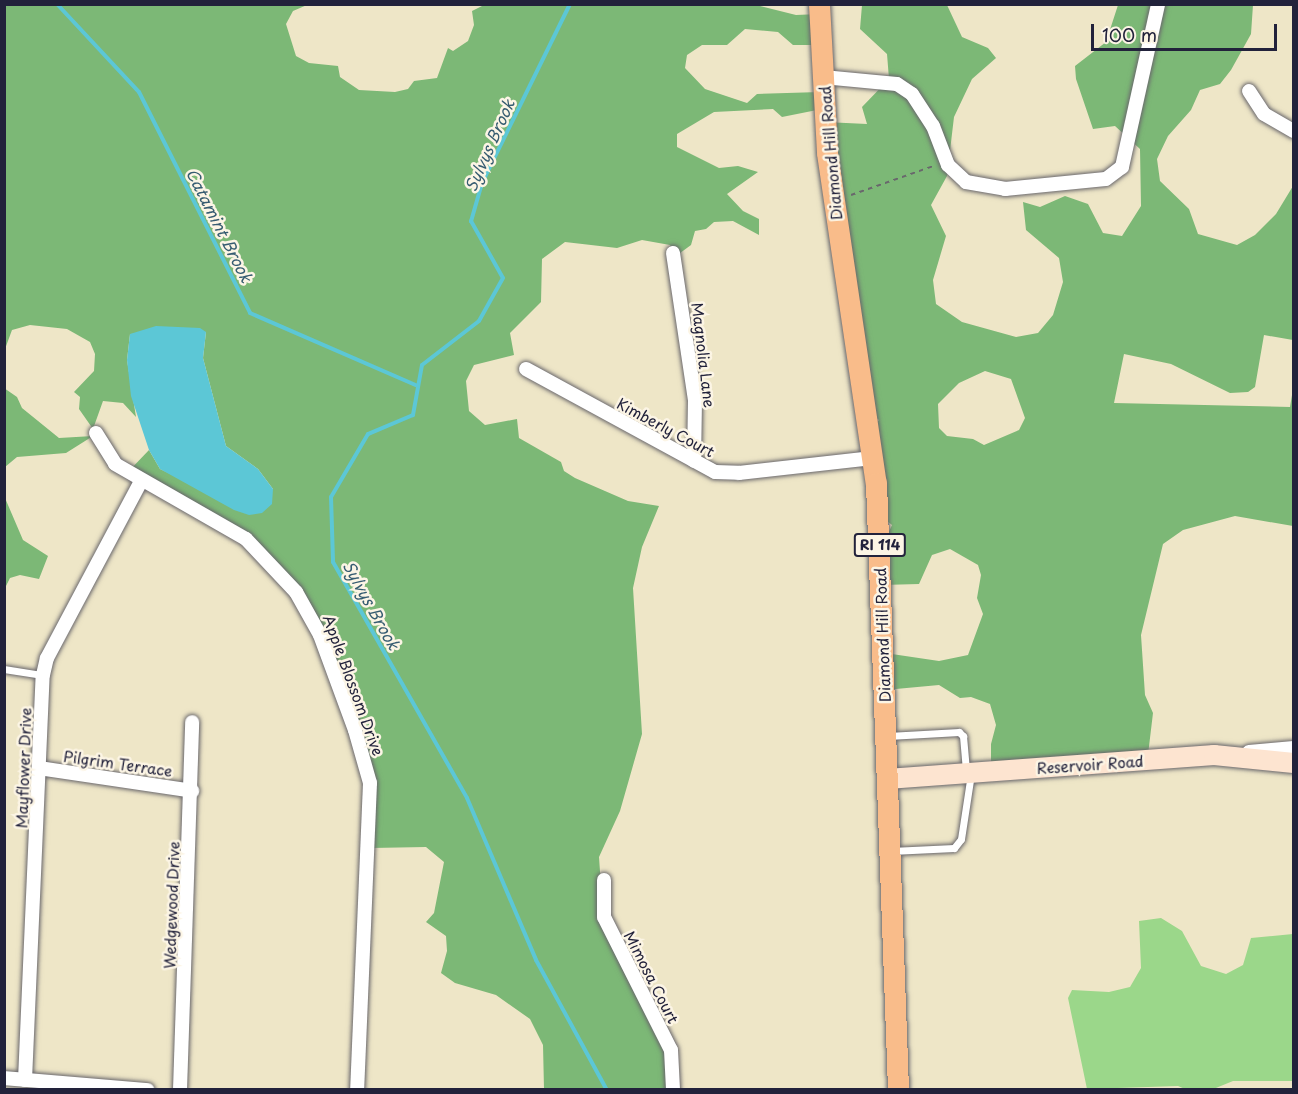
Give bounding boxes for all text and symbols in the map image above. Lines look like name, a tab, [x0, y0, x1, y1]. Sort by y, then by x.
scale bar	[1094, 12, 1280, 50]
text: 100 m	[1102, 21, 1157, 48]
street label: Diamond Hill Road	[815, 85, 845, 221]
water label: Sylvys Brook	[460, 96, 518, 194]
water label: Catamint Brook	[183, 165, 257, 285]
street label: Magnolia Lane	[689, 301, 719, 409]
street label: Kimberly Court	[614, 393, 718, 461]
road number: RI 114	[853, 534, 907, 556]
water label: Sylvys Brook	[339, 557, 405, 653]
street label: Diamond Hill Road	[871, 568, 893, 702]
street label: Apple Blossom Drive	[320, 612, 388, 758]
street label: Mayflower Drive	[12, 708, 34, 828]
street label: Pilgrim Terrace	[62, 746, 174, 780]
street label: Reservoir Road	[1036, 751, 1144, 777]
street label: Wedgewood Drive	[160, 841, 182, 969]
street label: Mimosa Court	[621, 927, 683, 1027]

